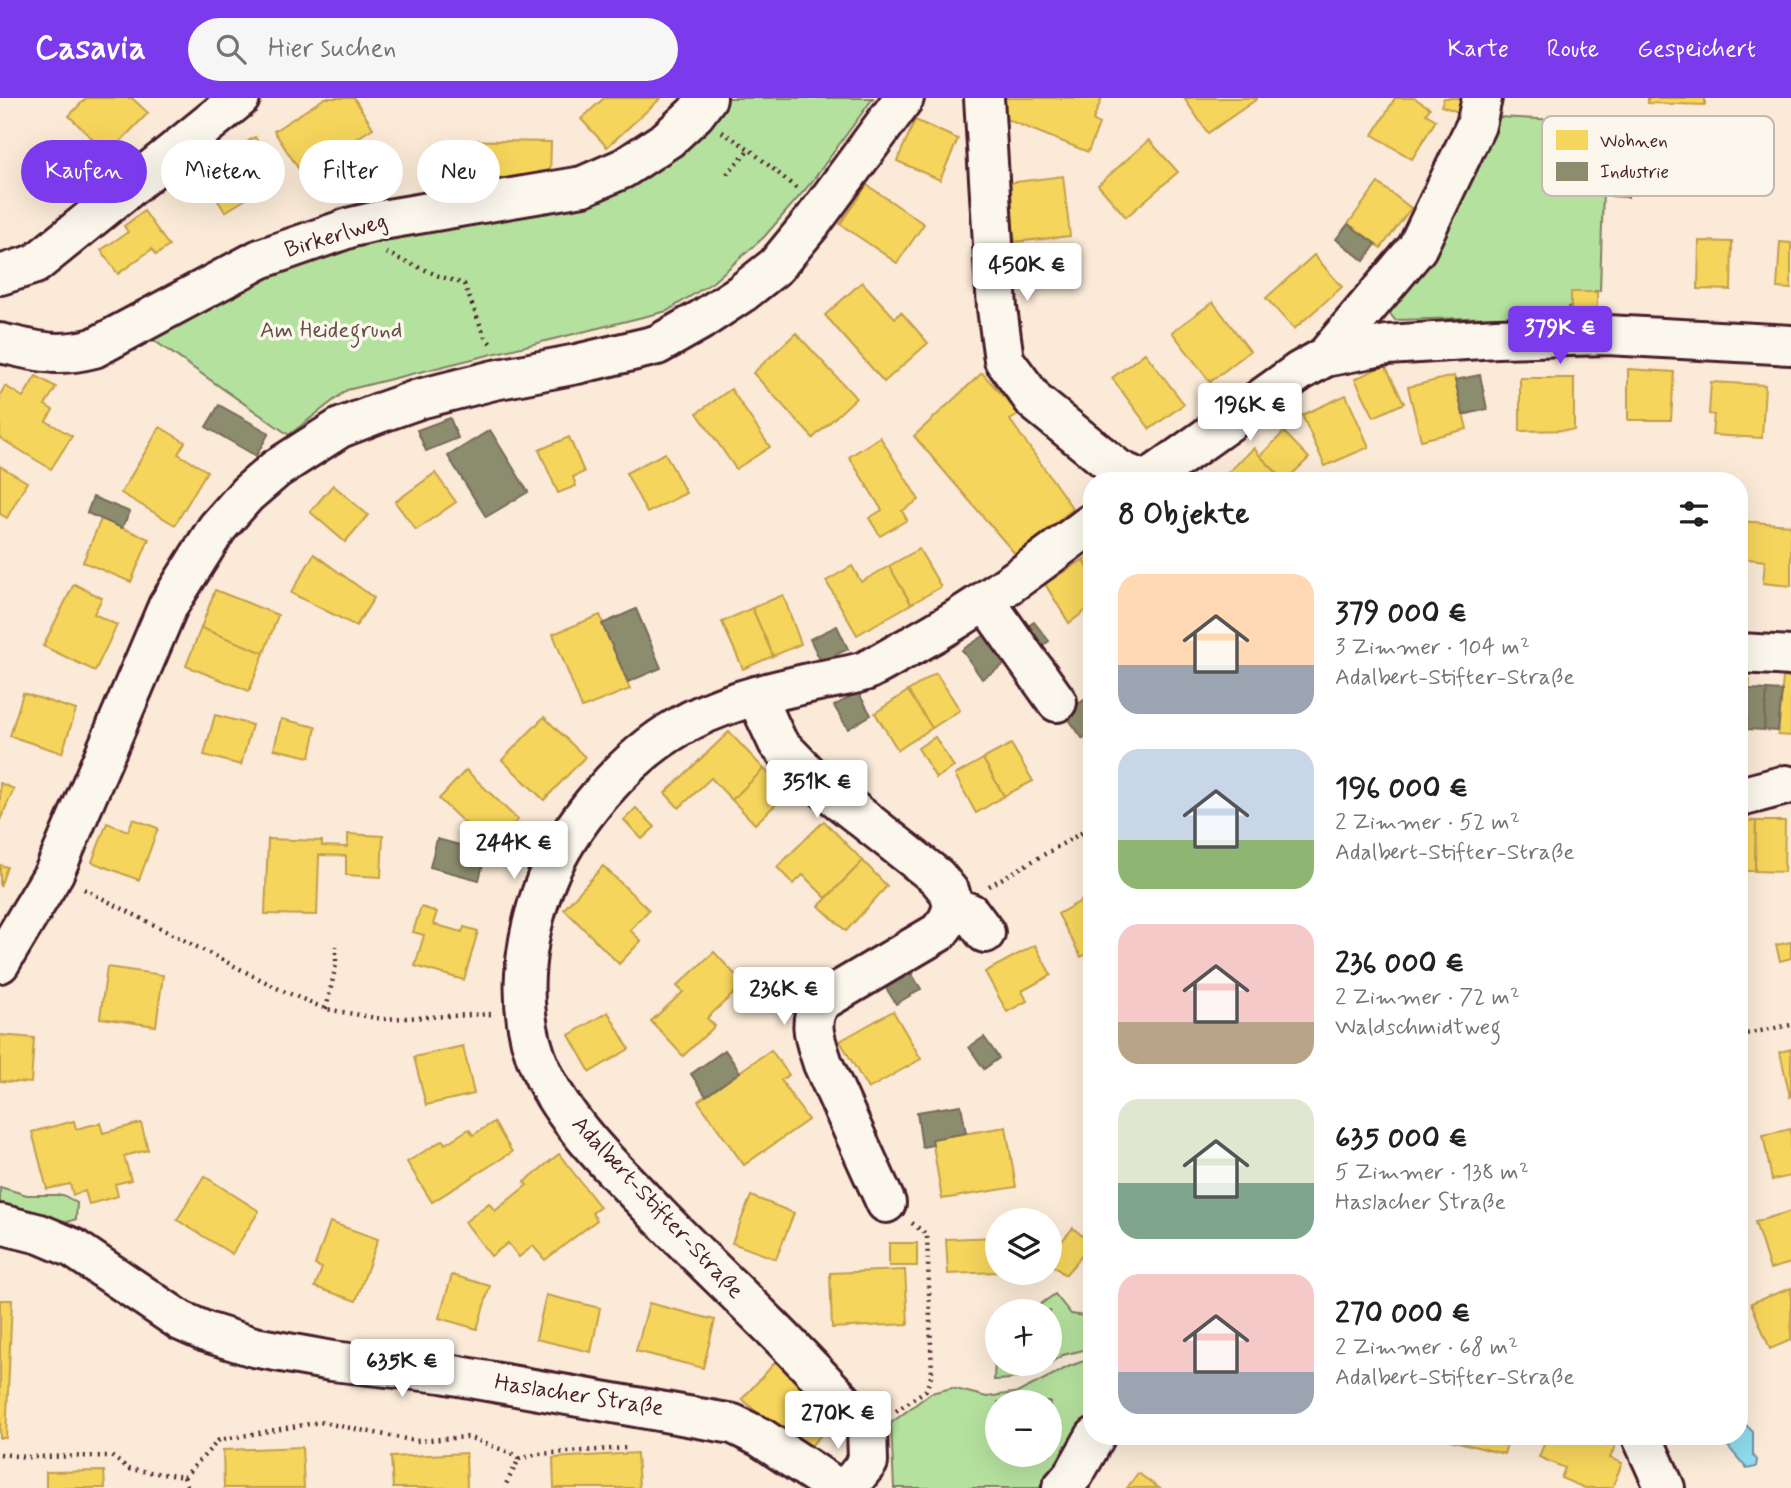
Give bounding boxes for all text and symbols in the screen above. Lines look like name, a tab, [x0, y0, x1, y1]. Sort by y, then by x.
search box	[188, 18, 678, 81]
text: Casavia	[35, 27, 146, 71]
icon: search	[212, 30, 250, 68]
text: Hier suchen	[268, 32, 396, 66]
text: Karte	[1447, 34, 1509, 65]
text: Route	[1547, 34, 1599, 65]
text: Gespeichert	[1637, 34, 1756, 65]
legend	[1542, 116, 1774, 196]
text: Wohnen	[1600, 129, 1668, 154]
chip: Kaufen	[21, 140, 147, 203]
chip: Mieten	[161, 140, 285, 203]
chip: Filter	[299, 140, 403, 203]
chip: Neu	[417, 140, 500, 203]
text: Industrie	[1600, 160, 1669, 185]
street label: Birkerlweg	[281, 206, 391, 266]
pin: 450K €	[970, 244, 1084, 303]
text: 450K €	[988, 251, 1066, 281]
pin: 379K €	[1503, 306, 1617, 366]
text: 379K €	[1524, 314, 1596, 344]
park label: Am Heidegrund	[260, 316, 402, 348]
pin: 196K €	[1193, 384, 1307, 443]
text: 196K €	[1214, 391, 1286, 421]
text: 8 Objekte	[1118, 495, 1249, 534]
icon: filters	[1675, 495, 1713, 533]
text: 379 000 €	[1335, 594, 1467, 633]
icon: home	[1174, 602, 1258, 686]
text: 3 Zimmer · 104 m²	[1335, 633, 1530, 663]
text: Adalbert-Stifter-Straße	[1335, 663, 1575, 693]
pin: 351K €	[760, 760, 874, 820]
text: 351K €	[782, 768, 852, 798]
text: 196 000 €	[1335, 769, 1468, 808]
icon: home	[1174, 777, 1258, 861]
text: 2 Zimmer · 52 m²	[1335, 808, 1520, 838]
pin: 244K €	[457, 822, 571, 881]
text: 244K €	[476, 829, 552, 859]
text: Adalbert-Stifter-Straße	[1335, 838, 1575, 868]
text: 236 000 €	[1335, 944, 1464, 983]
icon: home	[1174, 952, 1258, 1036]
pin: 236K €	[727, 968, 841, 1027]
text: 236K €	[749, 975, 819, 1005]
text: 2 Zimmer · 72 m²	[1335, 983, 1520, 1013]
text: Waldschmidtweg	[1335, 1013, 1501, 1043]
street label: Adalbert-Stifter-Straße	[564, 1110, 750, 1306]
text: 635 000 €	[1335, 1119, 1468, 1158]
icon: home	[1174, 1127, 1258, 1211]
text: 5 Zimmer · 138 m²	[1335, 1158, 1529, 1188]
text: Haslacher Straße	[1335, 1188, 1506, 1218]
map controls	[985, 1208, 1062, 1467]
button: layers	[985, 1208, 1062, 1285]
text: 270 000 €	[1335, 1294, 1471, 1333]
button: +	[985, 1299, 1062, 1376]
icon: home	[1174, 1302, 1258, 1386]
text: 2 Zimmer · 68 m²	[1335, 1333, 1518, 1363]
pin: 635K €	[345, 1340, 459, 1399]
text: 635K €	[366, 1347, 438, 1377]
text: Adalbert-Stifter-Straße	[1335, 1363, 1575, 1393]
street label: Haslacher Straße	[492, 1368, 666, 1424]
button: −	[985, 1390, 1062, 1467]
pin: 270K €	[781, 1392, 895, 1451]
text: 270K €	[801, 1399, 875, 1429]

